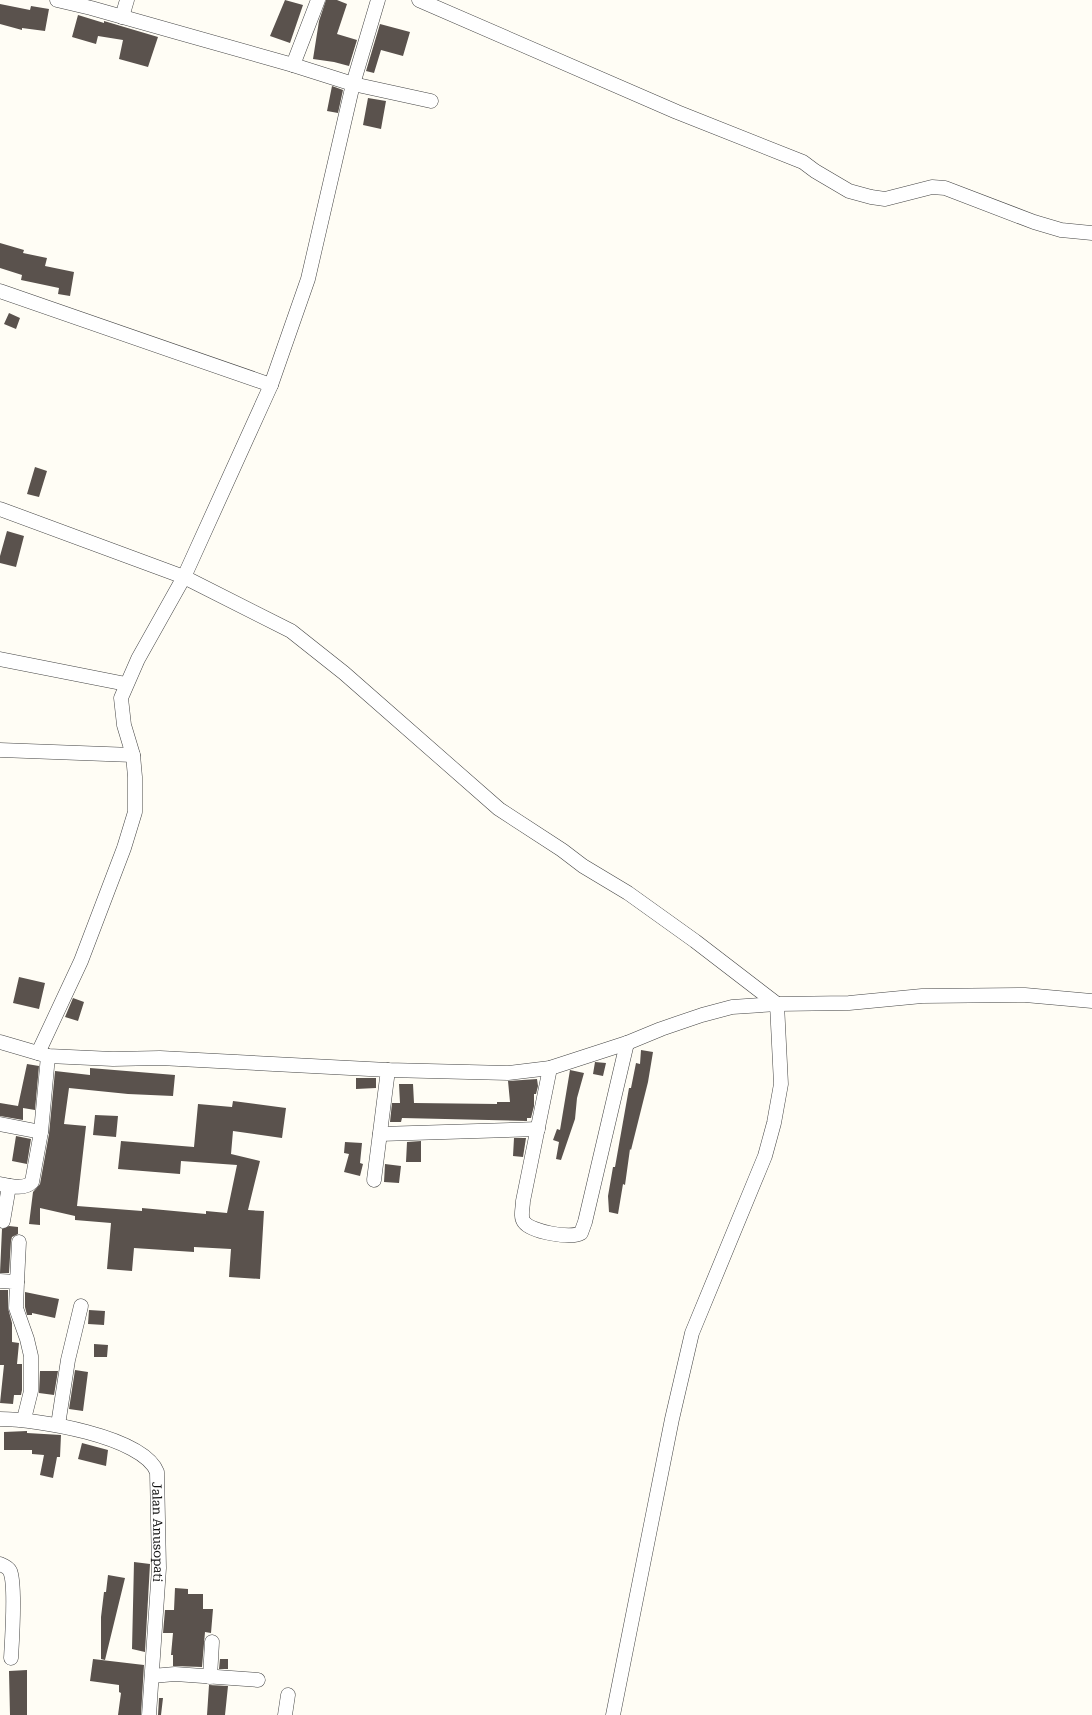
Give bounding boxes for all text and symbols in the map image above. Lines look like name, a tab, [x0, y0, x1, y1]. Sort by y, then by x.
street label: Jalan Anusopati	[149, 1481, 166, 1583]

